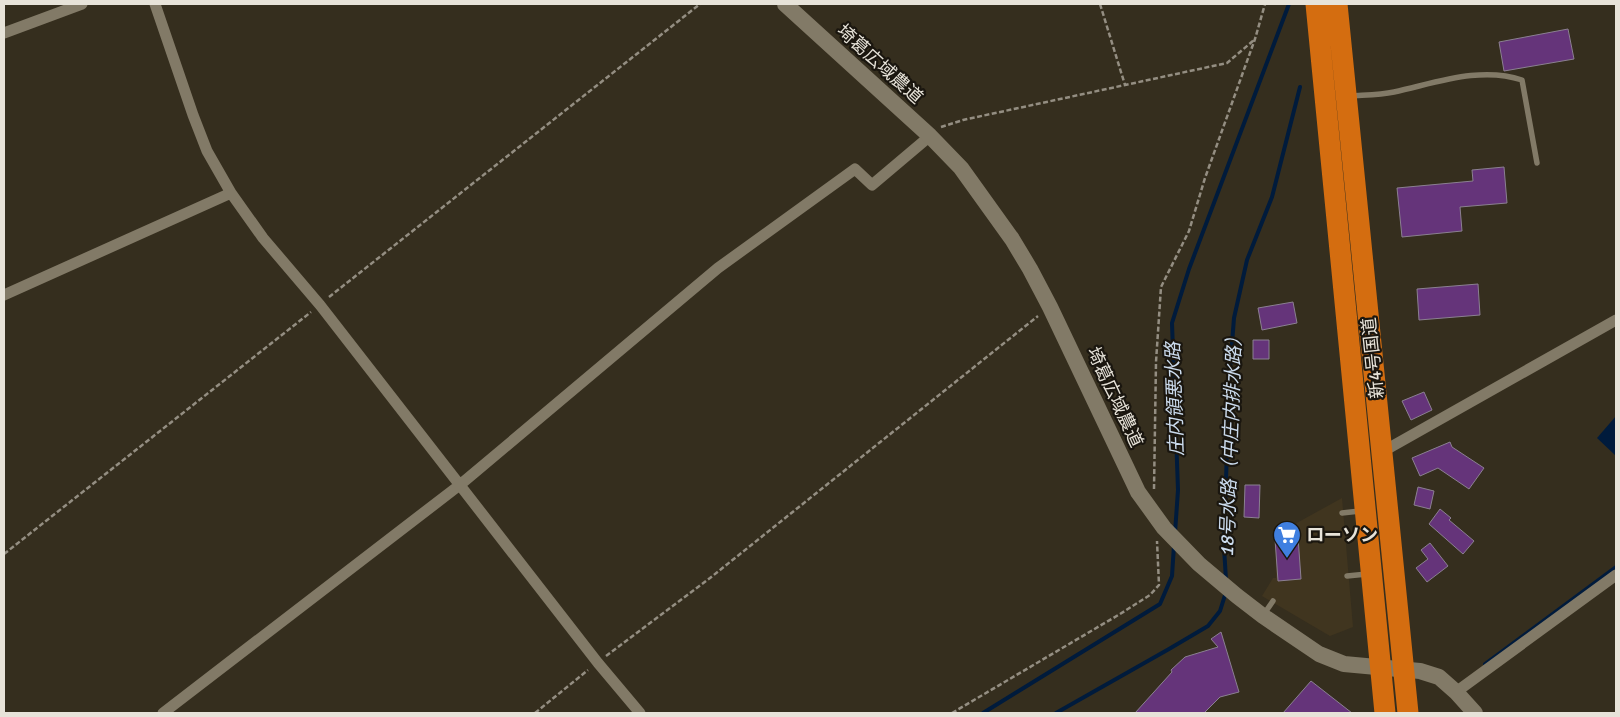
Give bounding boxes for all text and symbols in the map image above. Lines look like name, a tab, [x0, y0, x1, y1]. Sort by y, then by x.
street label: 埼葛広域農道	[833, 20, 927, 108]
street label: 新4号国道	[1358, 316, 1388, 400]
water label: 18号水路（中庄内排水路）	[1215, 327, 1247, 557]
water label: 庄内領悪水路	[1161, 340, 1189, 456]
street label: 埼葛広域農道	[1082, 343, 1148, 451]
supermarket icon: ローソン	[1272, 520, 1302, 559]
place label: ローソン	[1306, 524, 1378, 546]

